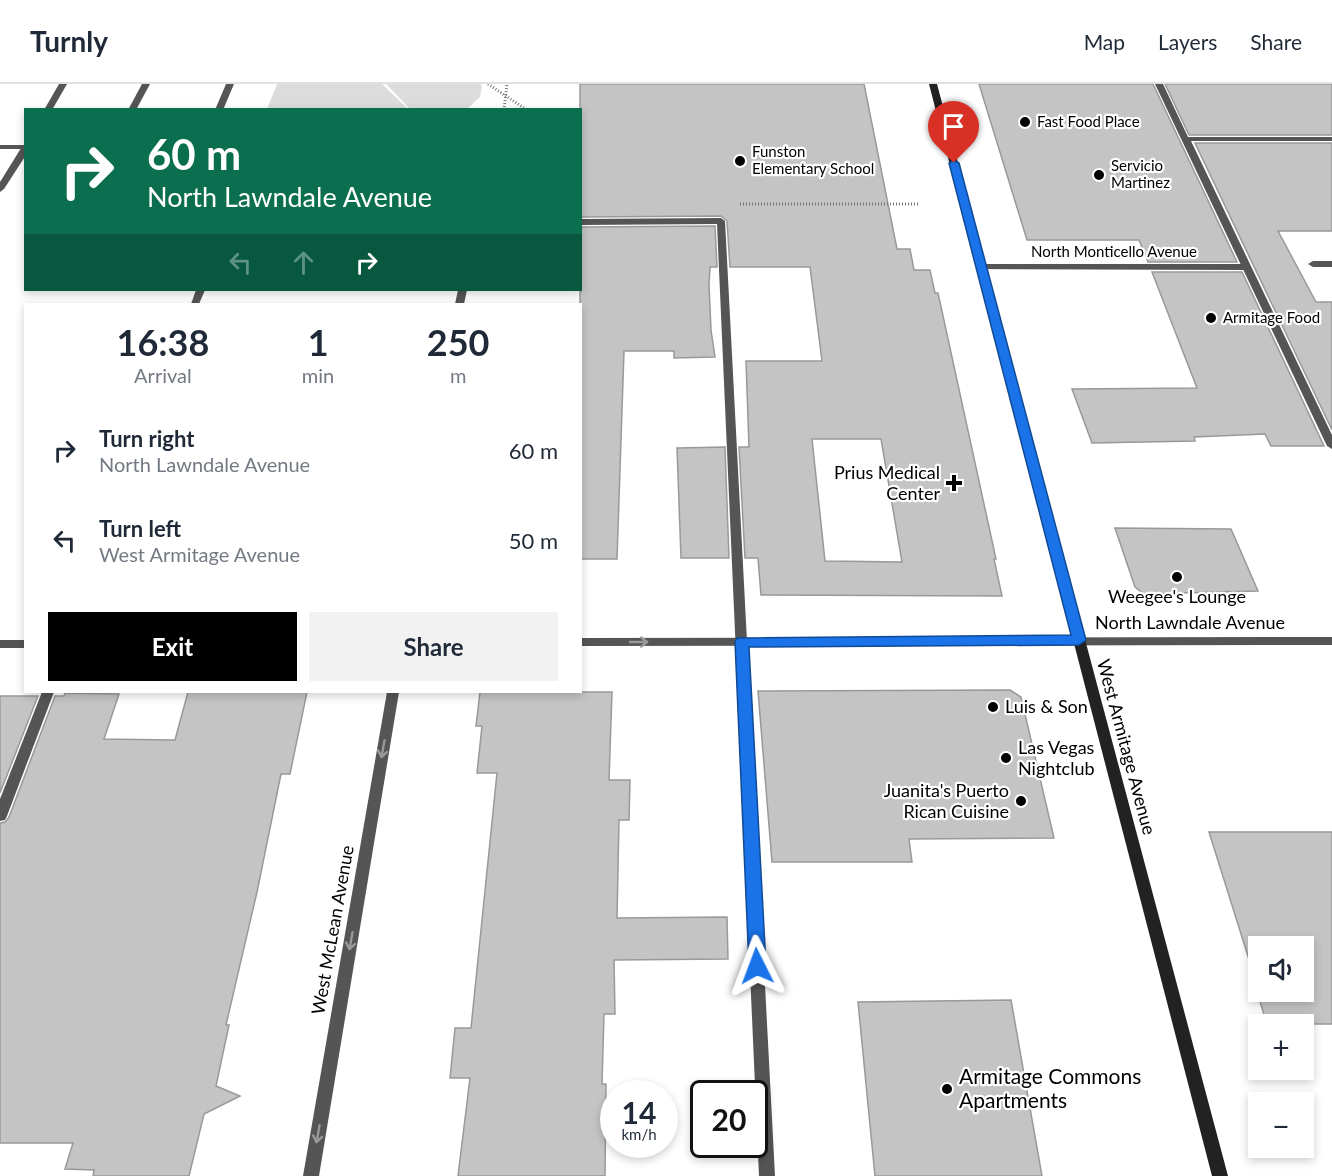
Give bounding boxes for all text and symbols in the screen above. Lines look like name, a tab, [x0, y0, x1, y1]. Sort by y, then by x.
text: Turnly	[30, 24, 108, 58]
text: Map	[1084, 29, 1125, 54]
text: Layers	[1158, 29, 1217, 54]
text: Share	[1250, 29, 1302, 54]
pin	[928, 101, 979, 163]
icon: arrive	[937, 110, 970, 143]
place label: Fast Food Place	[1037, 112, 1140, 130]
marker: Fast Food Place	[1018, 115, 1032, 129]
text: 60 m	[147, 129, 241, 179]
icon: right	[48, 132, 126, 210]
place label: Funston Elementary School	[752, 142, 874, 177]
marker: Funston Elementary School	[733, 154, 747, 168]
place label: Servicio Martinez	[1111, 156, 1170, 191]
marker: Servicio Martinez	[1092, 168, 1106, 182]
text: North Lawndale Avenue	[147, 180, 432, 213]
street label: North Monticello Avenue	[1031, 242, 1197, 260]
icon: left	[224, 246, 257, 279]
icon: ahead	[287, 246, 320, 279]
icon: right	[350, 246, 383, 279]
place label: Armitage Food	[1223, 308, 1320, 326]
marker: Armitage Food	[1204, 311, 1218, 325]
text: 16:38	[117, 320, 209, 364]
text: 1	[308, 320, 329, 364]
text: 250	[427, 320, 489, 364]
text: Arrival	[134, 363, 192, 387]
text: min	[302, 363, 334, 387]
text: m	[450, 363, 466, 387]
text: Turn right	[99, 425, 194, 452]
icon: right	[48, 434, 81, 467]
text: 60 m	[509, 437, 558, 464]
text: North Lawndale Avenue	[99, 452, 310, 476]
place label: Prius Medical Center	[834, 461, 940, 504]
marker: Prius Medical Center	[945, 474, 963, 492]
text: Turn left	[99, 515, 181, 542]
icon: left	[48, 524, 81, 557]
text: 50 m	[509, 527, 558, 554]
text: West Armitage Avenue	[99, 542, 300, 566]
marker: Weegee's Lounge	[1170, 570, 1184, 584]
place label: Weegee's Lounge	[1108, 585, 1246, 607]
street label: North Lawndale Avenue	[1095, 611, 1285, 633]
button: Exit	[48, 612, 297, 681]
button: Share	[309, 612, 558, 681]
one-way arrow	[628, 636, 648, 648]
street label: West Armitage Avenue	[1093, 657, 1161, 837]
place label: Luis & Son	[1005, 695, 1088, 717]
marker: Luis & Son	[986, 700, 1000, 714]
place label: Las Vegas Nightclub	[1018, 736, 1095, 779]
one-way arrow	[377, 739, 388, 759]
marker: Las Vegas Nightclub	[999, 751, 1013, 765]
place label: Juanita's Puerto Rican Cuisine	[884, 779, 1009, 822]
marker: Juanita's Puerto Rican Cuisine	[1014, 794, 1028, 808]
street label: West McLean Avenue	[306, 843, 358, 1016]
one-way arrow	[345, 931, 356, 951]
position arrow	[725, 934, 789, 998]
map controls	[1248, 936, 1314, 1158]
button: sound	[1248, 936, 1314, 1002]
button: +	[1248, 1014, 1314, 1080]
place label: Armitage Commons Apartments	[959, 1063, 1141, 1112]
speed limit sign: 20	[690, 1080, 768, 1158]
marker: Armitage Commons Apartments	[940, 1082, 954, 1096]
button: −	[1248, 1092, 1314, 1158]
text: 14	[622, 1094, 656, 1130]
one-way arrow	[312, 1123, 323, 1143]
text: km/h	[621, 1125, 657, 1143]

